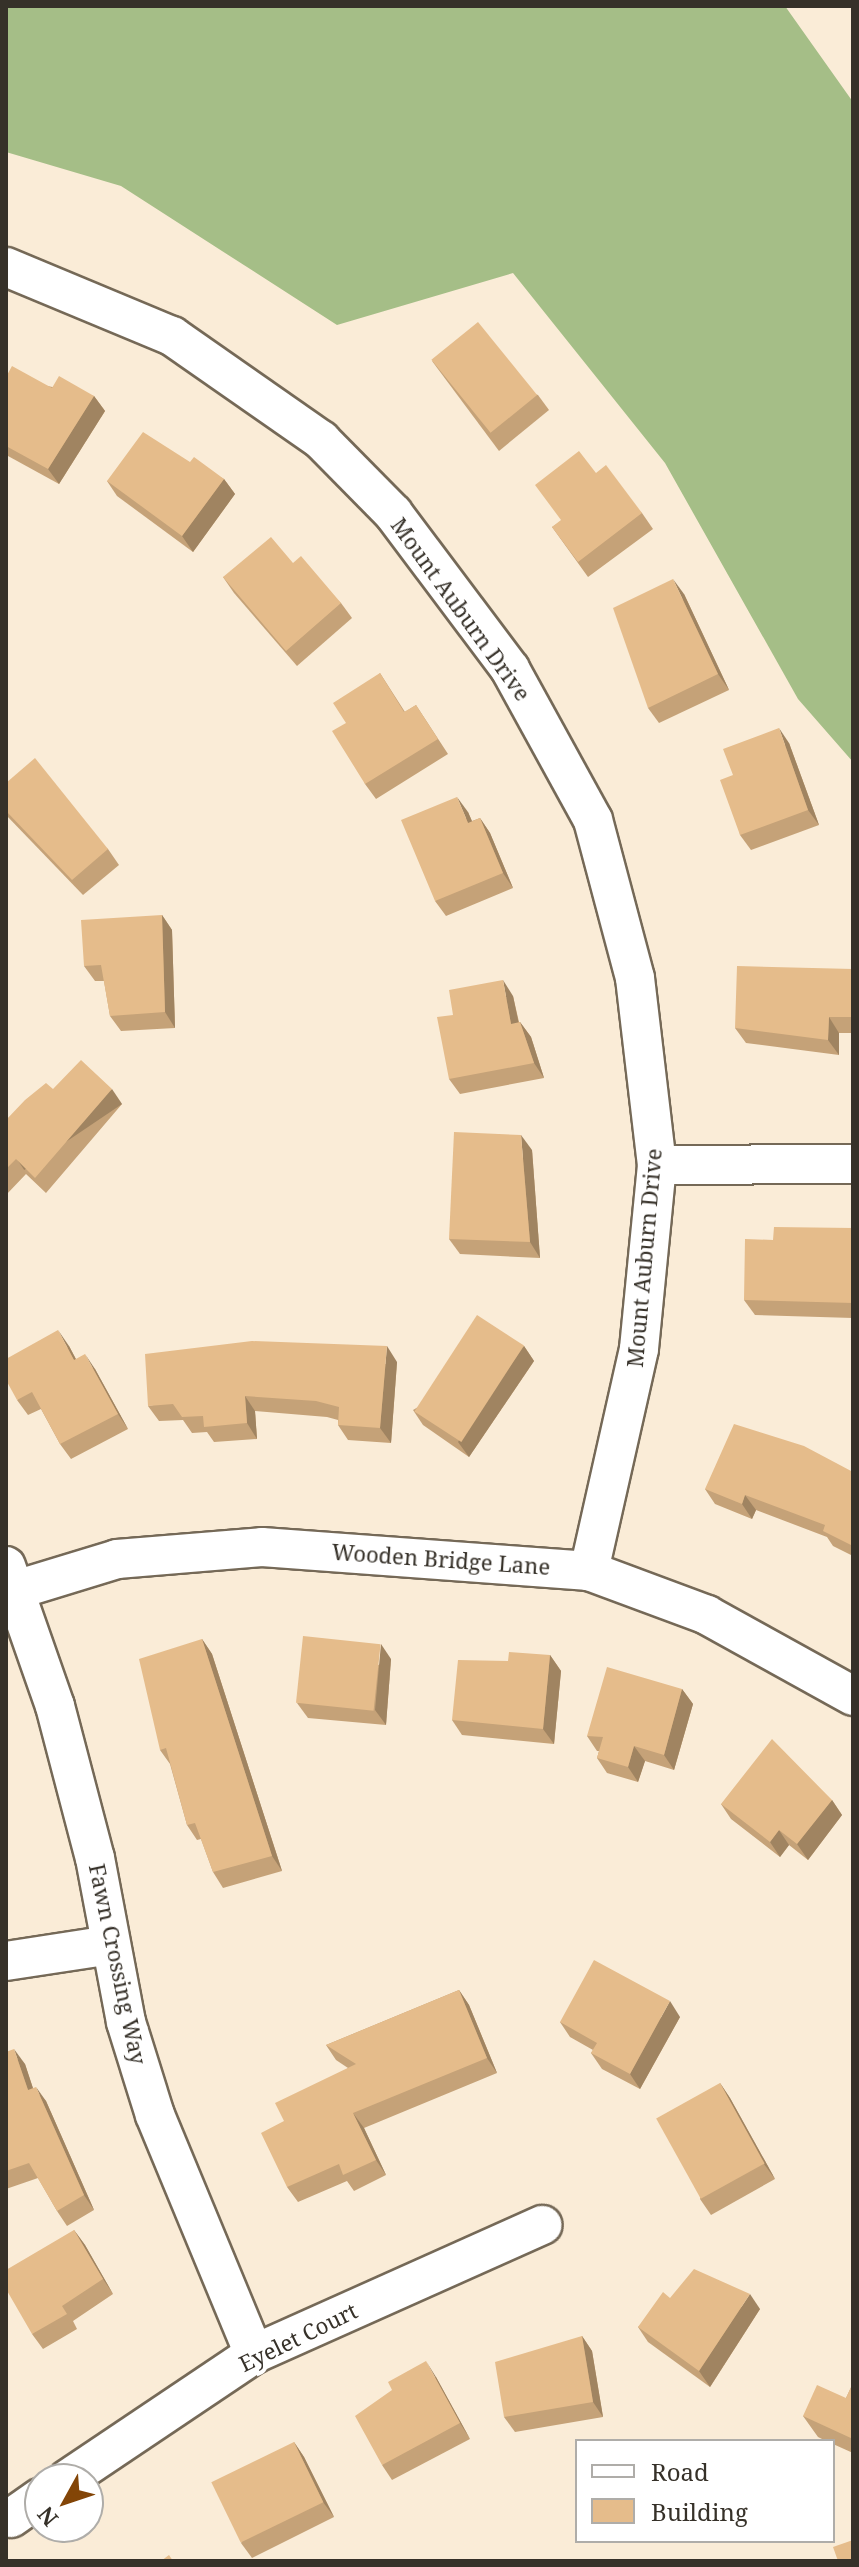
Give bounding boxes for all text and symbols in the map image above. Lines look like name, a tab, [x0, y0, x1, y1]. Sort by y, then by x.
street label: Mount Auburn Drive	[386, 512, 536, 706]
street label: Mount Auburn Drive	[621, 1147, 667, 1369]
street label: Wooden Bridge Lane	[331, 1538, 551, 1580]
street label: Fawn Crossing Way	[84, 1861, 152, 2067]
street label: Eyelet Court	[235, 2297, 361, 2377]
legend	[575, 2439, 835, 2543]
text: Road	[651, 2455, 709, 2488]
north arrow	[24, 2463, 104, 2543]
text: Building	[651, 2495, 748, 2528]
text: N	[30, 2501, 64, 2533]

